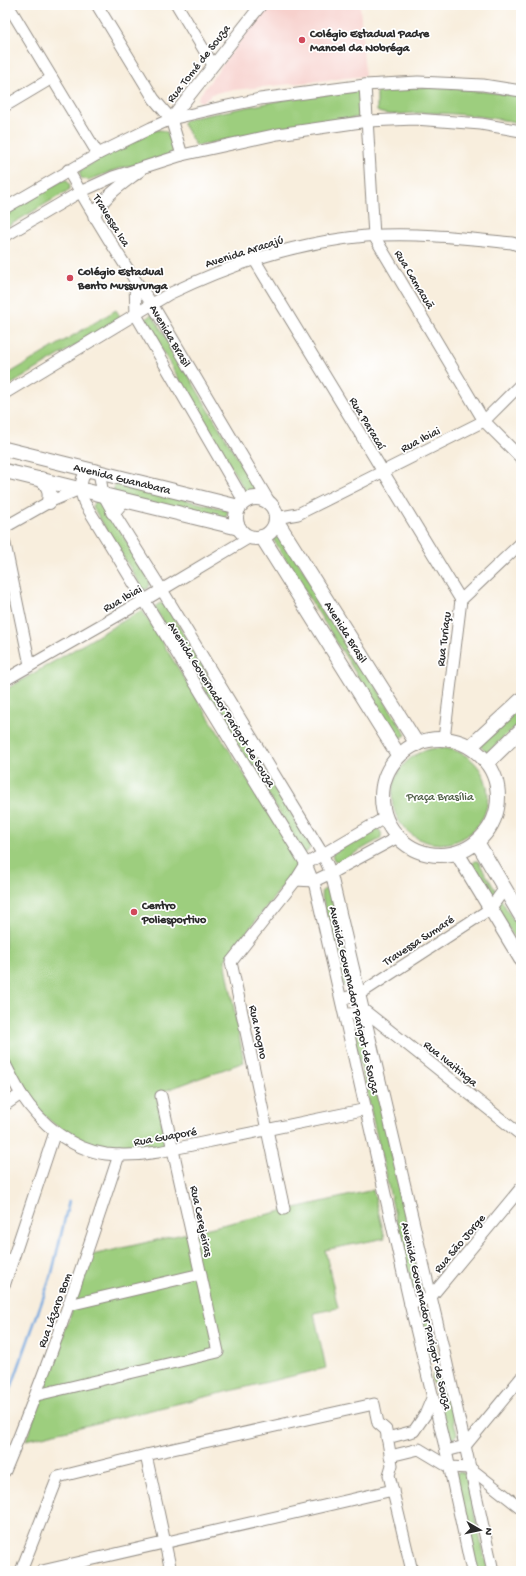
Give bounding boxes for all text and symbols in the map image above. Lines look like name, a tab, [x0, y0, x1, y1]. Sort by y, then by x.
street label: Rua Tomé de Souza	[165, 22, 235, 106]
place label: Colégio Estadual Padre Manoel da Nobréga	[309, 28, 430, 56]
marker: Colégio Estadual Padre Manoel da Nobréga	[297, 35, 307, 45]
street label: Travessa Ica	[88, 191, 132, 250]
street label: Avenida Aracajú	[204, 234, 286, 272]
street label: Rua Camacuã	[390, 248, 436, 312]
place label: Colégio Estadual Bento Mussurunga	[77, 266, 169, 294]
marker: Colégio Estadual Bento Mussurunga	[65, 273, 75, 283]
street label: Avenida Brasil	[145, 303, 193, 371]
street label: Rua Paracaí	[345, 395, 388, 453]
street label: Rua Ibiai	[399, 425, 443, 457]
street label: Avenida Guanabara	[72, 461, 172, 499]
street label: Rua Ibiai	[101, 583, 145, 616]
street label: Avenida Brasil	[320, 599, 369, 666]
street label: Rua Turiaçu	[435, 611, 455, 667]
street label: Avenida Governador Parigot de Souza	[163, 620, 277, 790]
park label: Praça Brasília	[405, 791, 474, 805]
place label: Centro Poliesportivo	[141, 900, 207, 928]
street label: Avenida Governador Parigot de Souza	[325, 905, 382, 1096]
marker: Centro Poliesportivo	[129, 907, 139, 917]
street label: Travessa Sumaré	[380, 913, 458, 970]
street label: Rua Mogno	[245, 1004, 270, 1061]
street label: Rua Ivaitinga	[420, 1038, 480, 1091]
street label: Rua Guaporé	[133, 1125, 199, 1150]
street label: Rua Cerejeiras	[186, 1185, 215, 1259]
street label: Rua São Jorge	[432, 1211, 490, 1277]
street label: Avenida Governador Parigot de Souza	[397, 1221, 454, 1412]
street label: Rua Lázaro Bom	[36, 1271, 76, 1350]
north arrow	[460, 1510, 500, 1550]
text: N	[481, 1527, 494, 1536]

